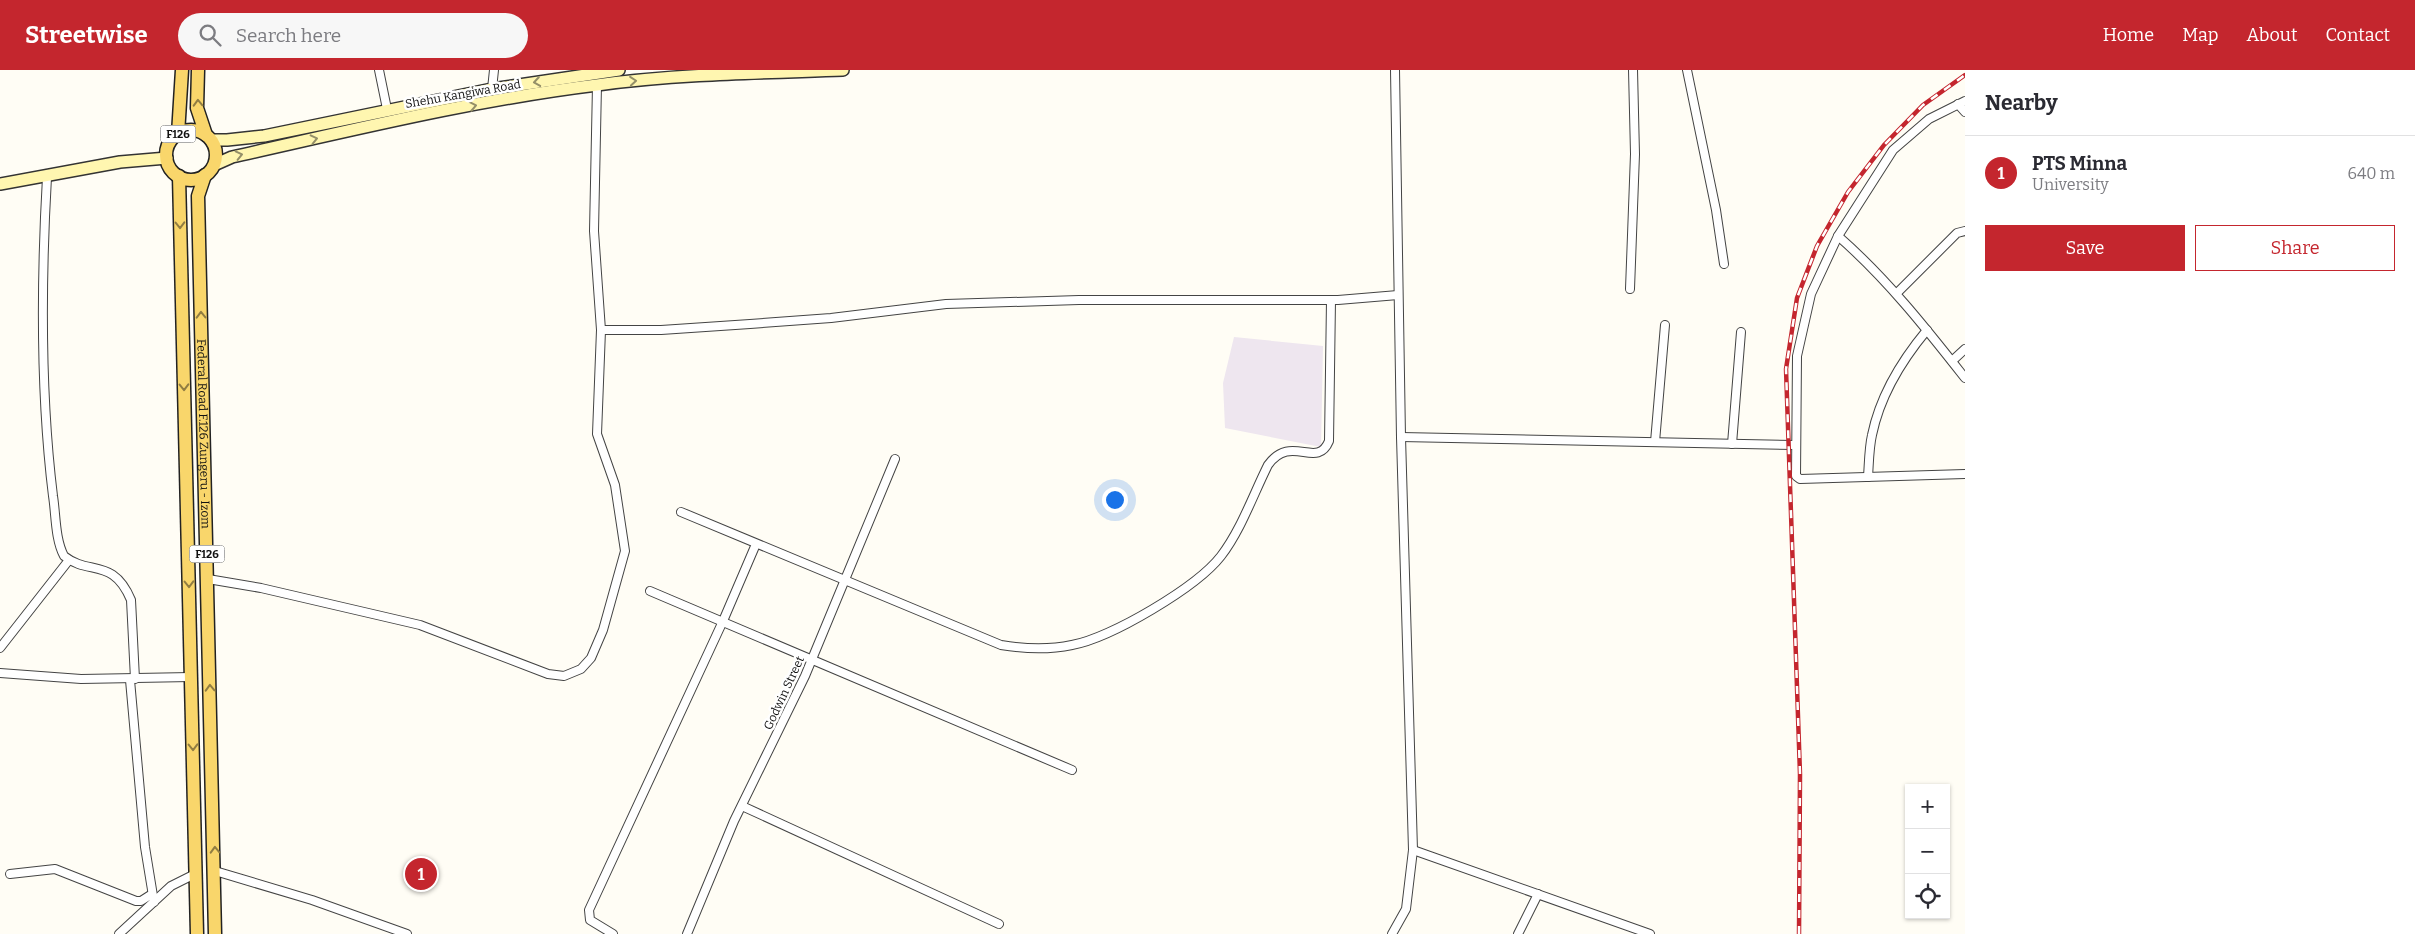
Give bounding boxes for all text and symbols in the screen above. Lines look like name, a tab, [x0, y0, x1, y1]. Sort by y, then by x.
search box	[178, 13, 528, 58]
text: Streetwise	[25, 21, 148, 49]
icon: search	[196, 21, 224, 49]
text: Search here	[236, 24, 341, 47]
text: Home	[2103, 24, 2154, 46]
text: Map	[2182, 24, 2218, 46]
text: About	[2246, 24, 2297, 46]
text: Contact	[2325, 24, 2390, 46]
one-way arrow	[532, 76, 540, 87]
one-way arrow	[630, 76, 638, 87]
street label: Shehu Kangiwa Road	[404, 77, 522, 111]
text: Nearby	[1985, 90, 2058, 116]
one-way arrow	[192, 99, 203, 107]
one-way arrow	[468, 101, 477, 111]
road number: F126	[160, 126, 196, 142]
one-way arrow	[309, 134, 318, 145]
one-way arrow	[235, 151, 244, 161]
text: PTS Minna	[2032, 152, 2127, 175]
text: 1	[1998, 164, 2004, 183]
text: 640 m	[2347, 164, 2395, 183]
text: University	[2032, 175, 2109, 194]
one-way arrow	[175, 221, 185, 229]
button: Save	[1985, 225, 2185, 271]
button: Share	[2195, 225, 2395, 271]
one-way arrow	[196, 311, 206, 319]
street label: Federal Road F.126 Zungeru - Izom	[194, 339, 213, 529]
one-way arrow	[179, 384, 189, 391]
your location	[1102, 487, 1128, 513]
road number: F126	[190, 546, 224, 562]
one-way arrow	[184, 581, 194, 589]
street label: Godwin Street	[761, 653, 807, 732]
one-way arrow	[205, 684, 216, 692]
one-way arrow	[188, 744, 198, 751]
map controls	[1905, 784, 1950, 919]
button: +	[1905, 784, 1950, 829]
button: −	[1905, 829, 1950, 874]
one-way arrow	[209, 846, 220, 854]
pin: 1	[405, 855, 437, 893]
button: locate	[1905, 874, 1950, 919]

